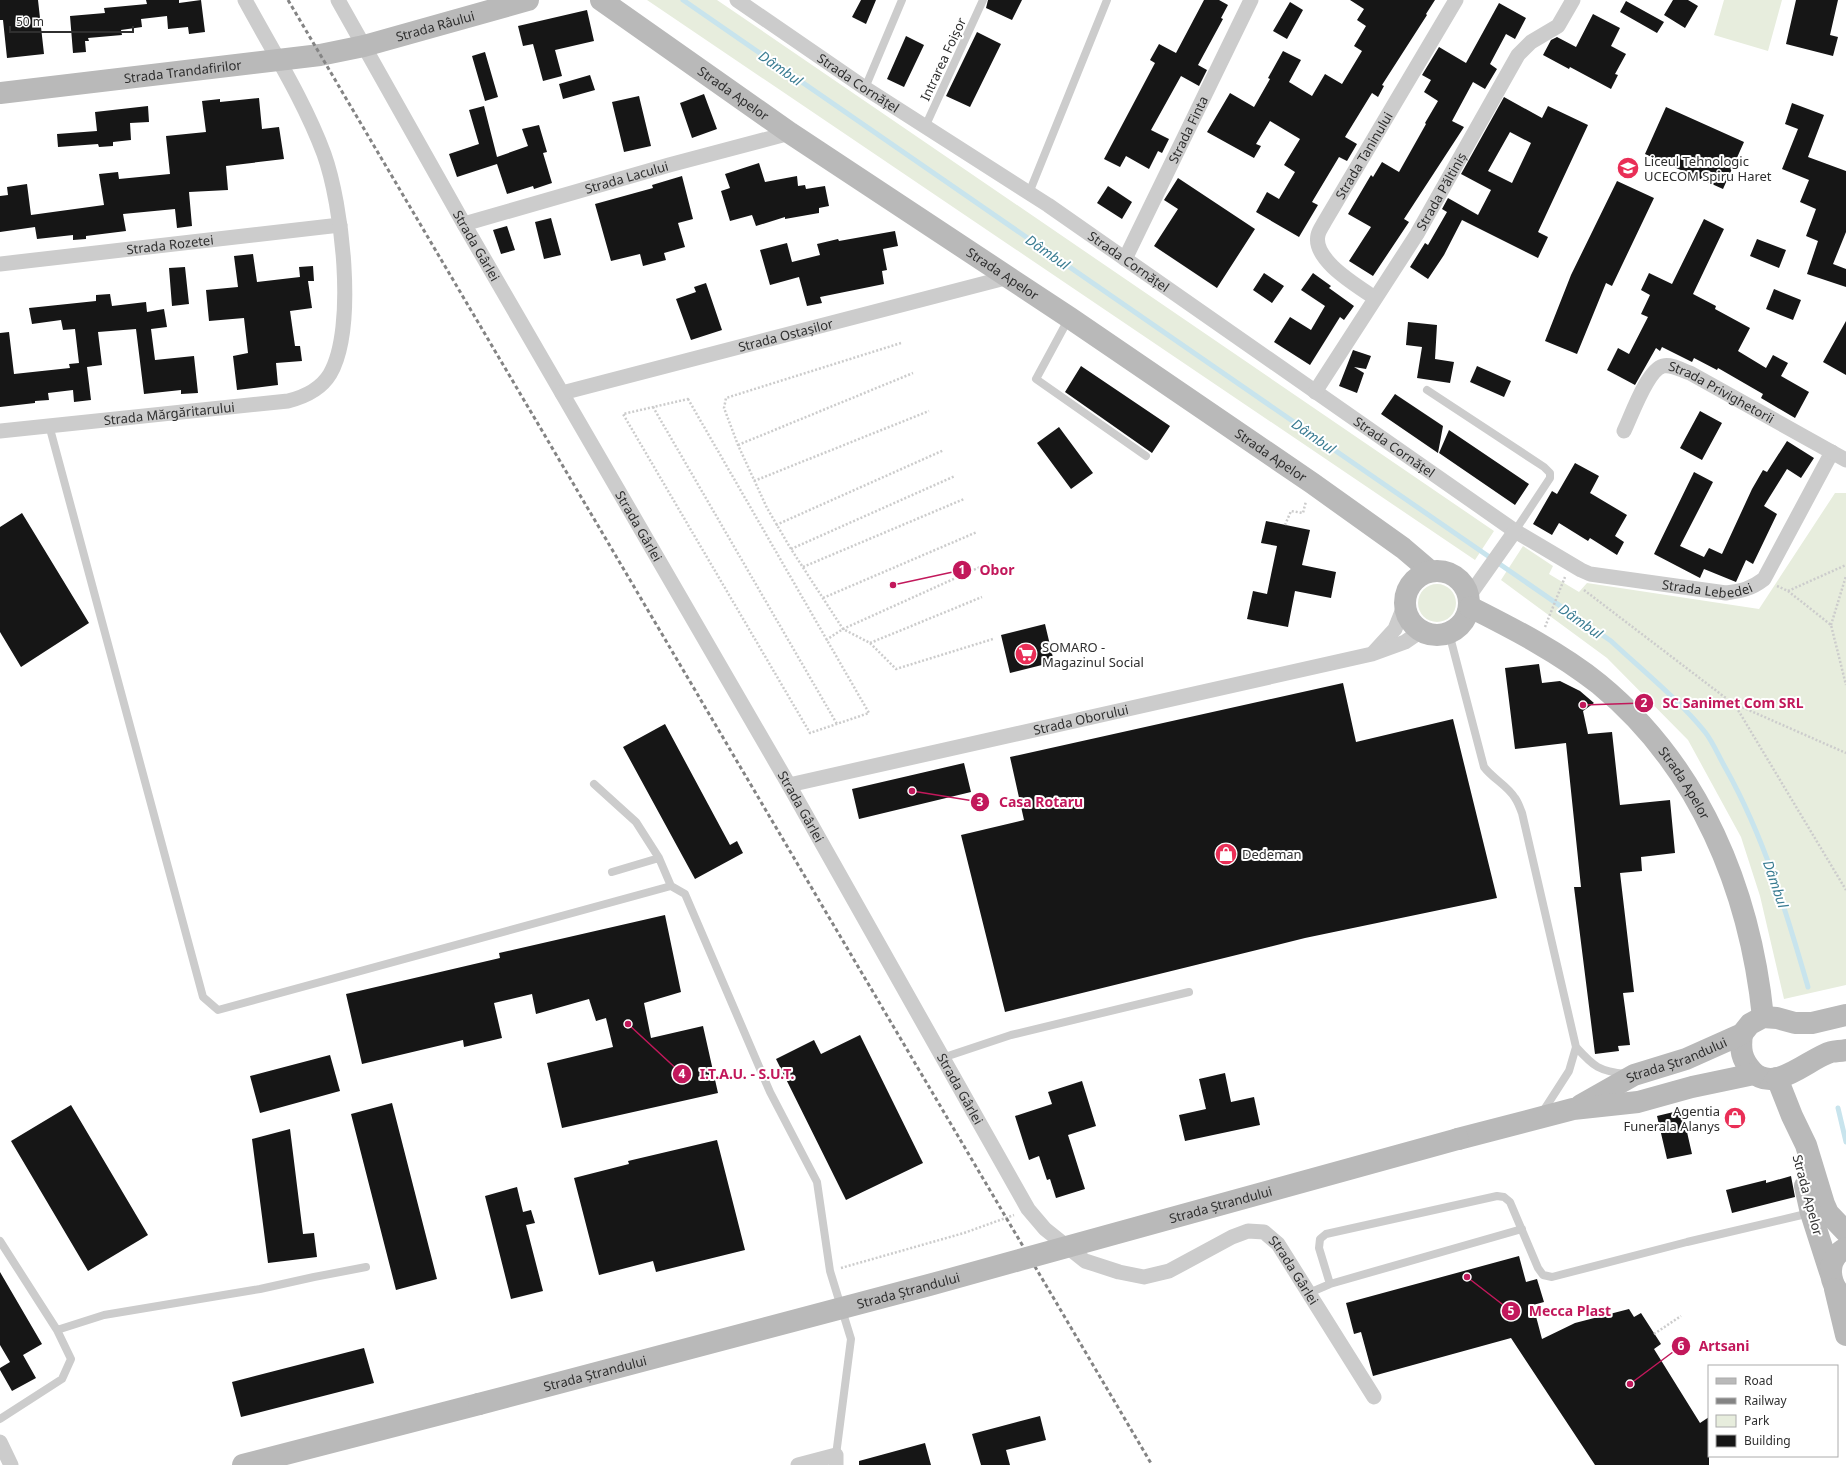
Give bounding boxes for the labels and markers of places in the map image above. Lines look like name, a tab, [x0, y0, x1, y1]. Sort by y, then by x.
place label: Liceul Tehnologic UCECOM Spiru Haret	[1644, 152, 1772, 185]
school or university icon: Liceul Tehnologic UCECOM Spiru Haret	[1615, 155, 1641, 181]
callout: Obor	[952, 557, 1023, 583]
place label: SOMARO - Magazinul Social	[1042, 638, 1144, 671]
supermarket icon: SOMARO - Magazinul Social	[1013, 641, 1039, 667]
callout: SC Sanimet Com SRL	[1634, 690, 1811, 716]
callout: Casa Rotaru	[970, 789, 1091, 815]
shop icon: Dedeman	[1213, 841, 1239, 867]
place label: Dedeman	[1242, 845, 1302, 863]
callout: I.T.A.U. - S.U.T.	[672, 1061, 802, 1087]
place label: Agentia Funerala Alanys	[1624, 1102, 1720, 1135]
shop icon: Agentia Funerala Alanys	[1722, 1105, 1748, 1131]
callout: Mecca Plast	[1501, 1298, 1619, 1324]
callout: Artsani	[1671, 1333, 1757, 1359]

